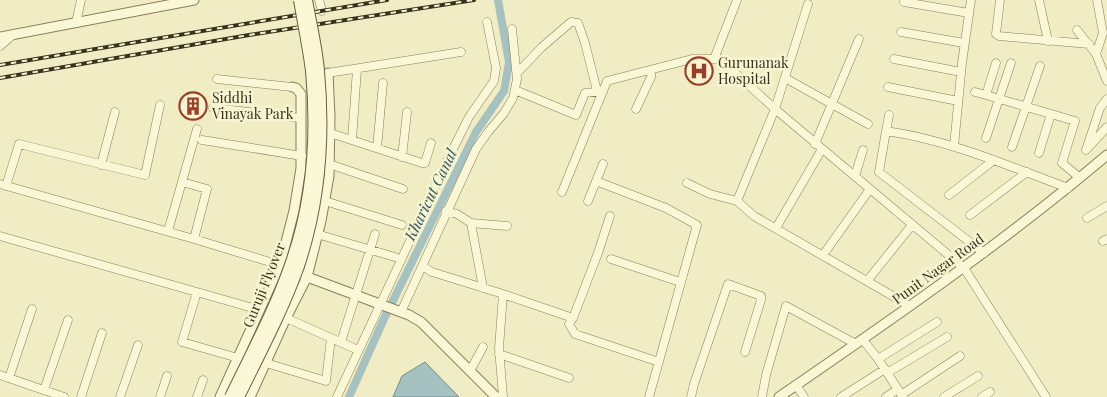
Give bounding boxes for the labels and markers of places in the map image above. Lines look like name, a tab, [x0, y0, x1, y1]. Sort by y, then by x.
place label: Gurunanak Hospital	[718, 53, 789, 88]
hospital icon: Gurunanak Hospital	[684, 56, 714, 86]
place label: Siddhi Vinayak Park	[211, 88, 294, 123]
building icon: Siddhi Vinayak Park	[178, 91, 208, 121]

